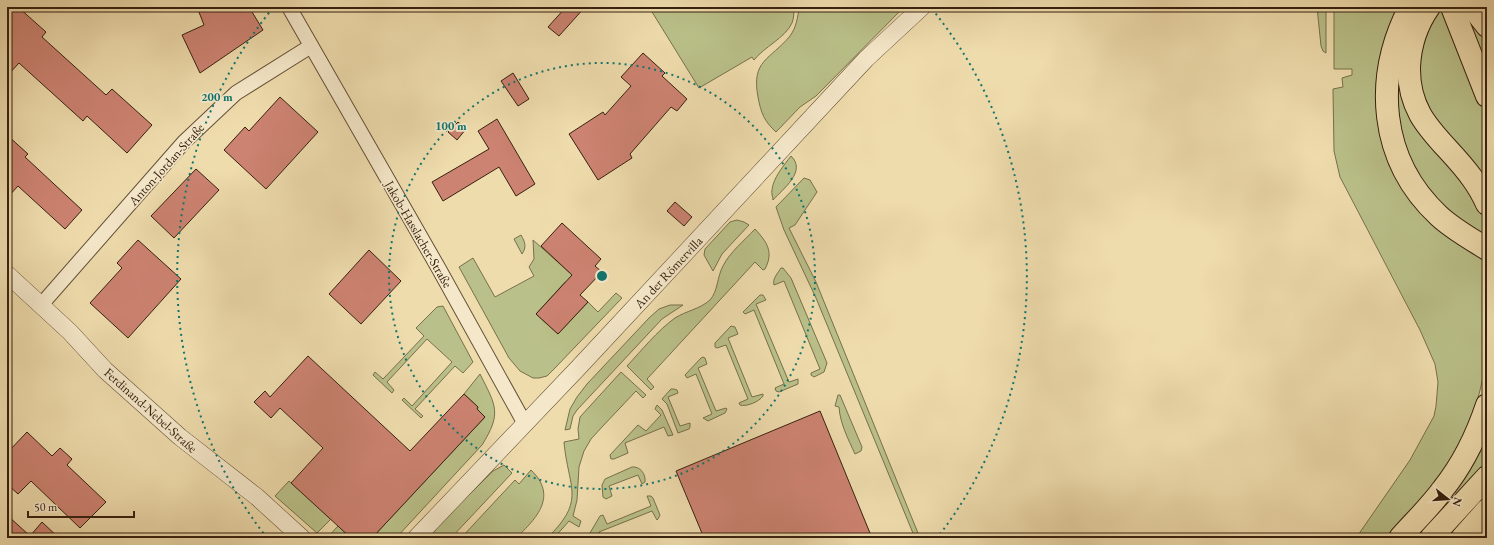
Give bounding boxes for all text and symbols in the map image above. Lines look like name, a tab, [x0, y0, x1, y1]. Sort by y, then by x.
text: 200 m	[201, 89, 233, 105]
text: 100 m	[435, 118, 467, 134]
street label: Anton-Jordan-Straße	[124, 119, 208, 210]
street label: Jakob-Hasslacher-Straße	[380, 177, 456, 291]
street label: An der Römervilla	[630, 232, 707, 313]
centre of rings	[595, 269, 609, 283]
street label: Ferdinand-Nebel-Straße	[101, 364, 201, 457]
north arrow	[1428, 479, 1468, 519]
scale bar	[28, 493, 134, 519]
text: N	[1450, 496, 1466, 508]
text: 50 m	[34, 499, 58, 515]

